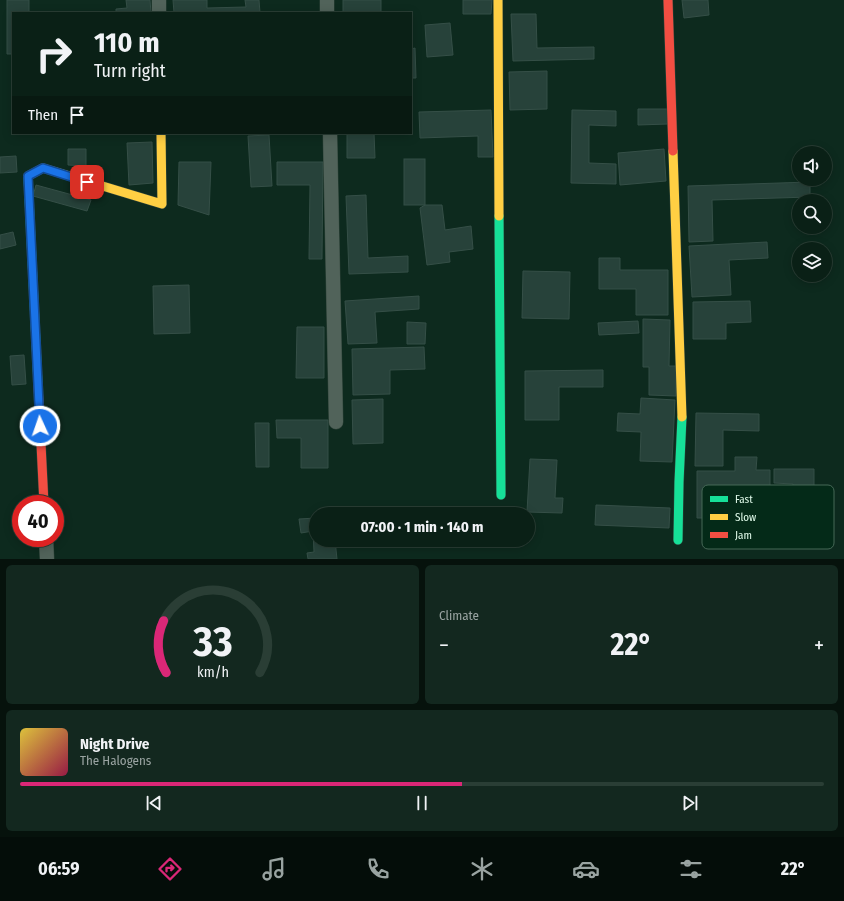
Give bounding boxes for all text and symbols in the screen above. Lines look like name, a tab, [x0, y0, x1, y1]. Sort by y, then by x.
text: 110 m	[94, 26, 160, 59]
icon: right	[28, 28, 80, 80]
text: Turn right	[94, 60, 166, 82]
icon: arrive	[66, 104, 88, 126]
text: Then	[28, 106, 58, 124]
map controls	[792, 146, 832, 282]
button: sound	[792, 146, 832, 186]
pin	[70, 165, 104, 199]
icon: arrive	[76, 171, 98, 193]
button: search	[792, 194, 832, 234]
button: layers	[792, 242, 832, 282]
position arrow	[19, 405, 61, 447]
legend	[702, 485, 834, 549]
text: Fast	[735, 493, 753, 506]
speed limit sign: 40	[12, 495, 64, 547]
text: Slow	[735, 511, 756, 524]
text: 07:00 · 1 min · 140 m	[361, 518, 483, 536]
text: Jam	[735, 529, 752, 542]
text: Climate	[439, 608, 479, 623]
text: 33	[192, 616, 232, 666]
text: 22°	[611, 627, 652, 663]
text: −	[439, 632, 449, 659]
text: +	[814, 632, 824, 659]
text: km/h	[197, 663, 228, 680]
text: Night Drive	[80, 735, 149, 753]
text: The Halogens	[80, 753, 151, 768]
icon: previous	[143, 792, 165, 814]
icon: pause	[411, 792, 433, 814]
icon: next	[679, 792, 701, 814]
icon: directions	[156, 855, 184, 883]
icon: music	[260, 855, 288, 883]
icon: phone	[364, 855, 392, 883]
icon: climate	[468, 855, 496, 883]
icon: car	[572, 855, 600, 883]
icon: filters	[677, 855, 705, 883]
text: 06:59	[38, 858, 79, 880]
text: 22°	[781, 858, 806, 880]

